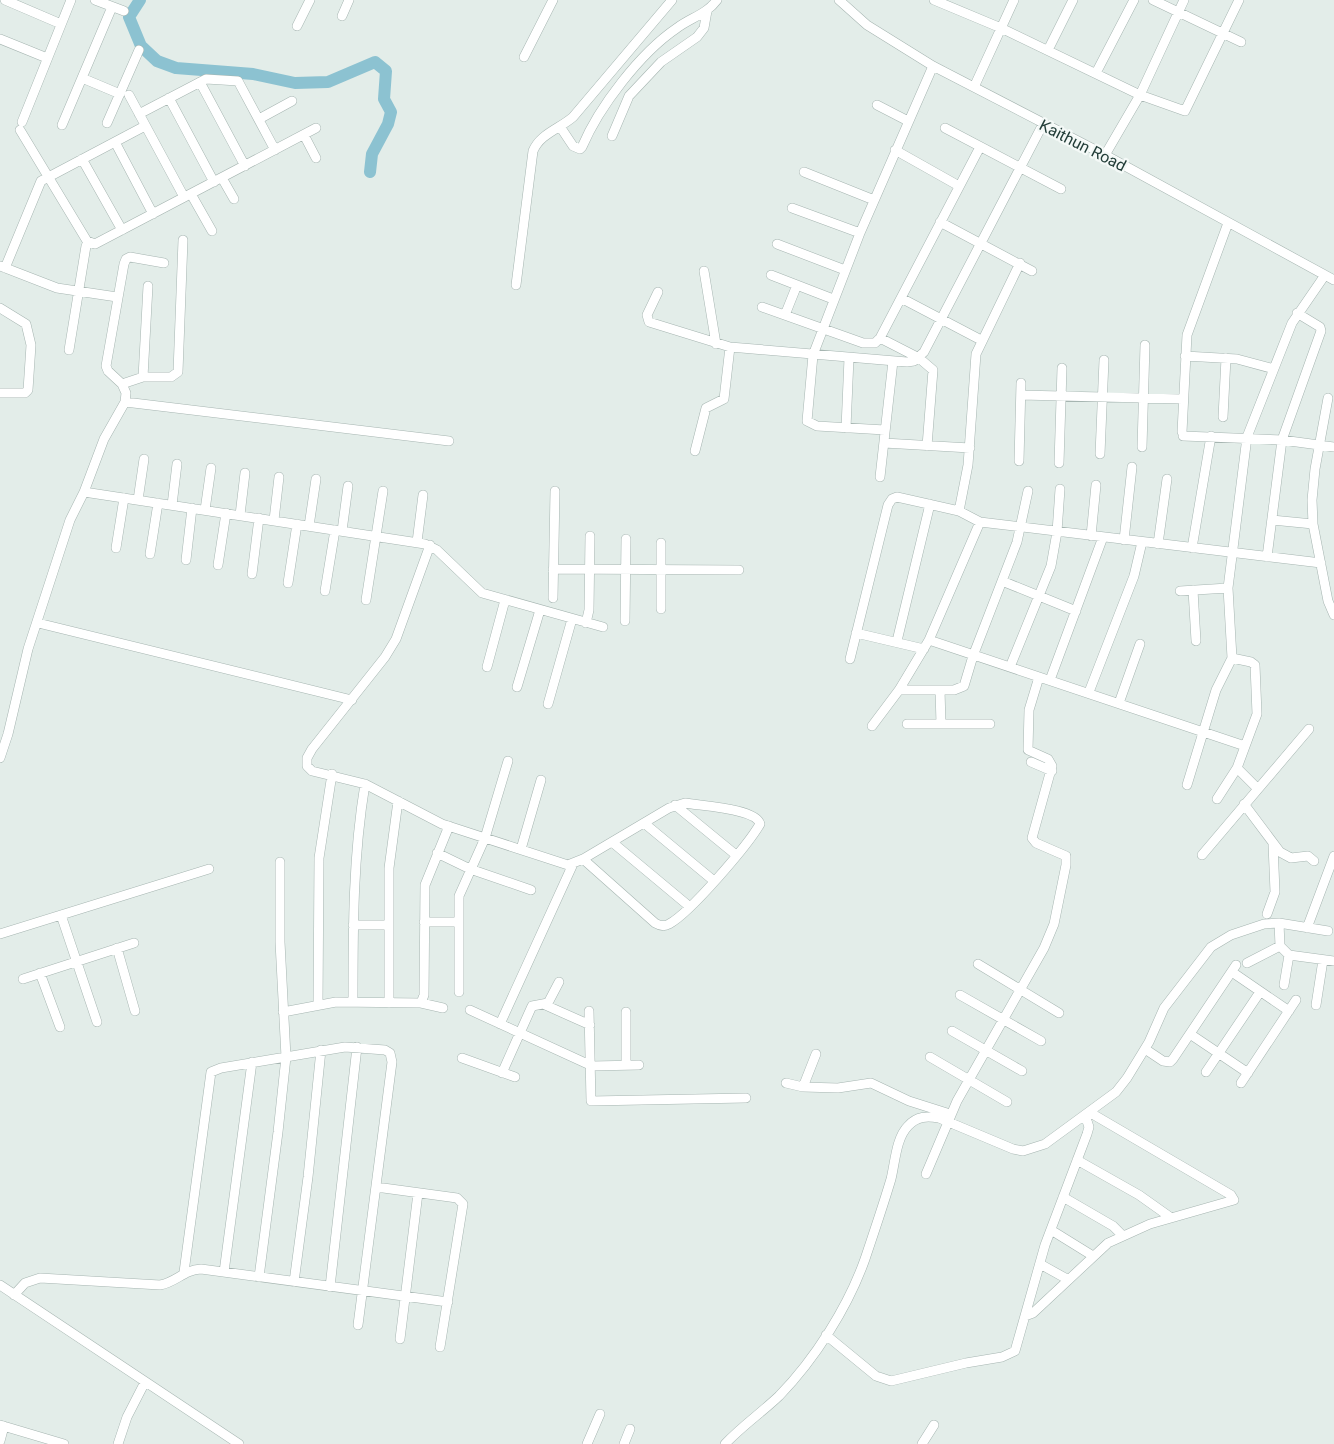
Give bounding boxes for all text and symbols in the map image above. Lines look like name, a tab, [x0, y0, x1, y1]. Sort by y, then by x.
street label: Kaithun Road	[1036, 115, 1129, 175]

